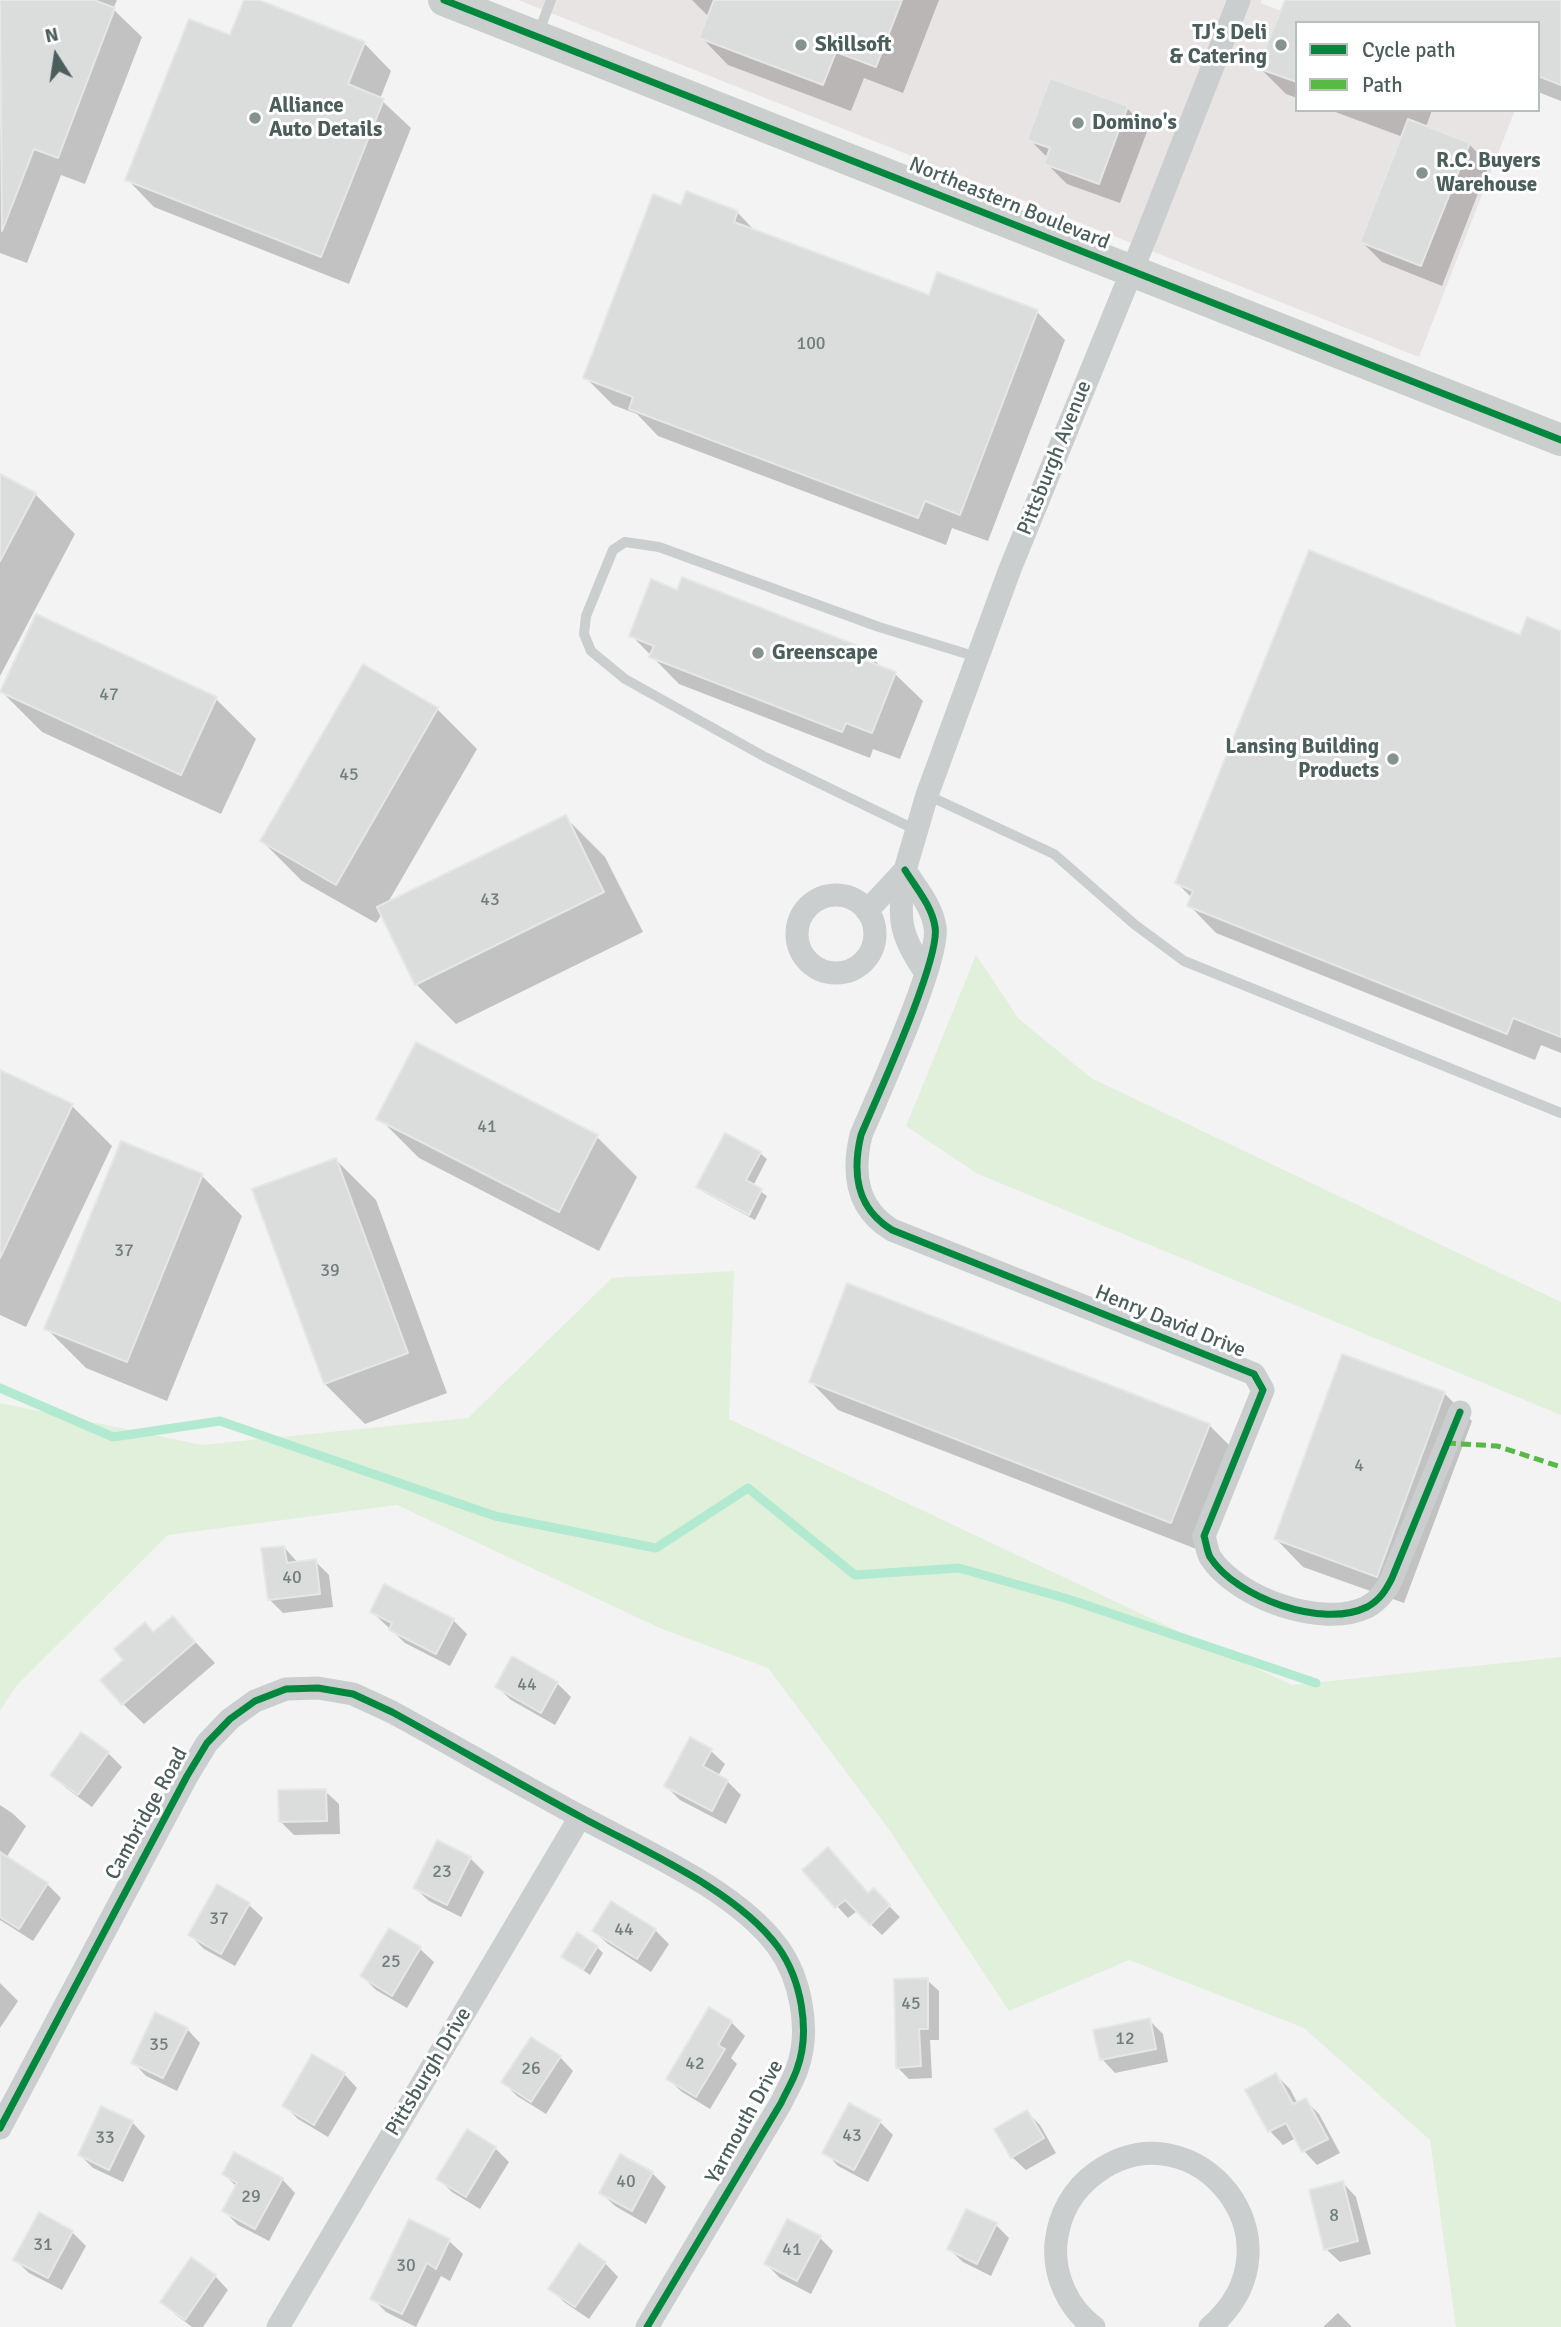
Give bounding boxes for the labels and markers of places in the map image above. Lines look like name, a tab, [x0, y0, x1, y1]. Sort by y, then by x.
place label: TJ's Deli & Catering	[1169, 20, 1267, 70]
place label: Skillsoft	[815, 32, 891, 58]
marker: Skillsoft	[793, 37, 809, 53]
marker: TJ's Deli & Catering	[1273, 37, 1289, 53]
place label: Alliance Auto Details	[269, 93, 382, 143]
marker: Alliance Auto Details	[247, 110, 263, 126]
place label: Domino's	[1092, 110, 1177, 136]
marker: Domino's	[1070, 115, 1086, 131]
place label: R.C. Buyers Warehouse	[1436, 148, 1541, 198]
marker: R.C. Buyers Warehouse	[1414, 165, 1430, 181]
place label: Greenscape	[772, 640, 878, 666]
marker: Greenscape	[750, 645, 766, 661]
place label: Lansing Building Products	[1225, 734, 1379, 784]
marker: Lansing Building Products	[1385, 751, 1401, 767]

